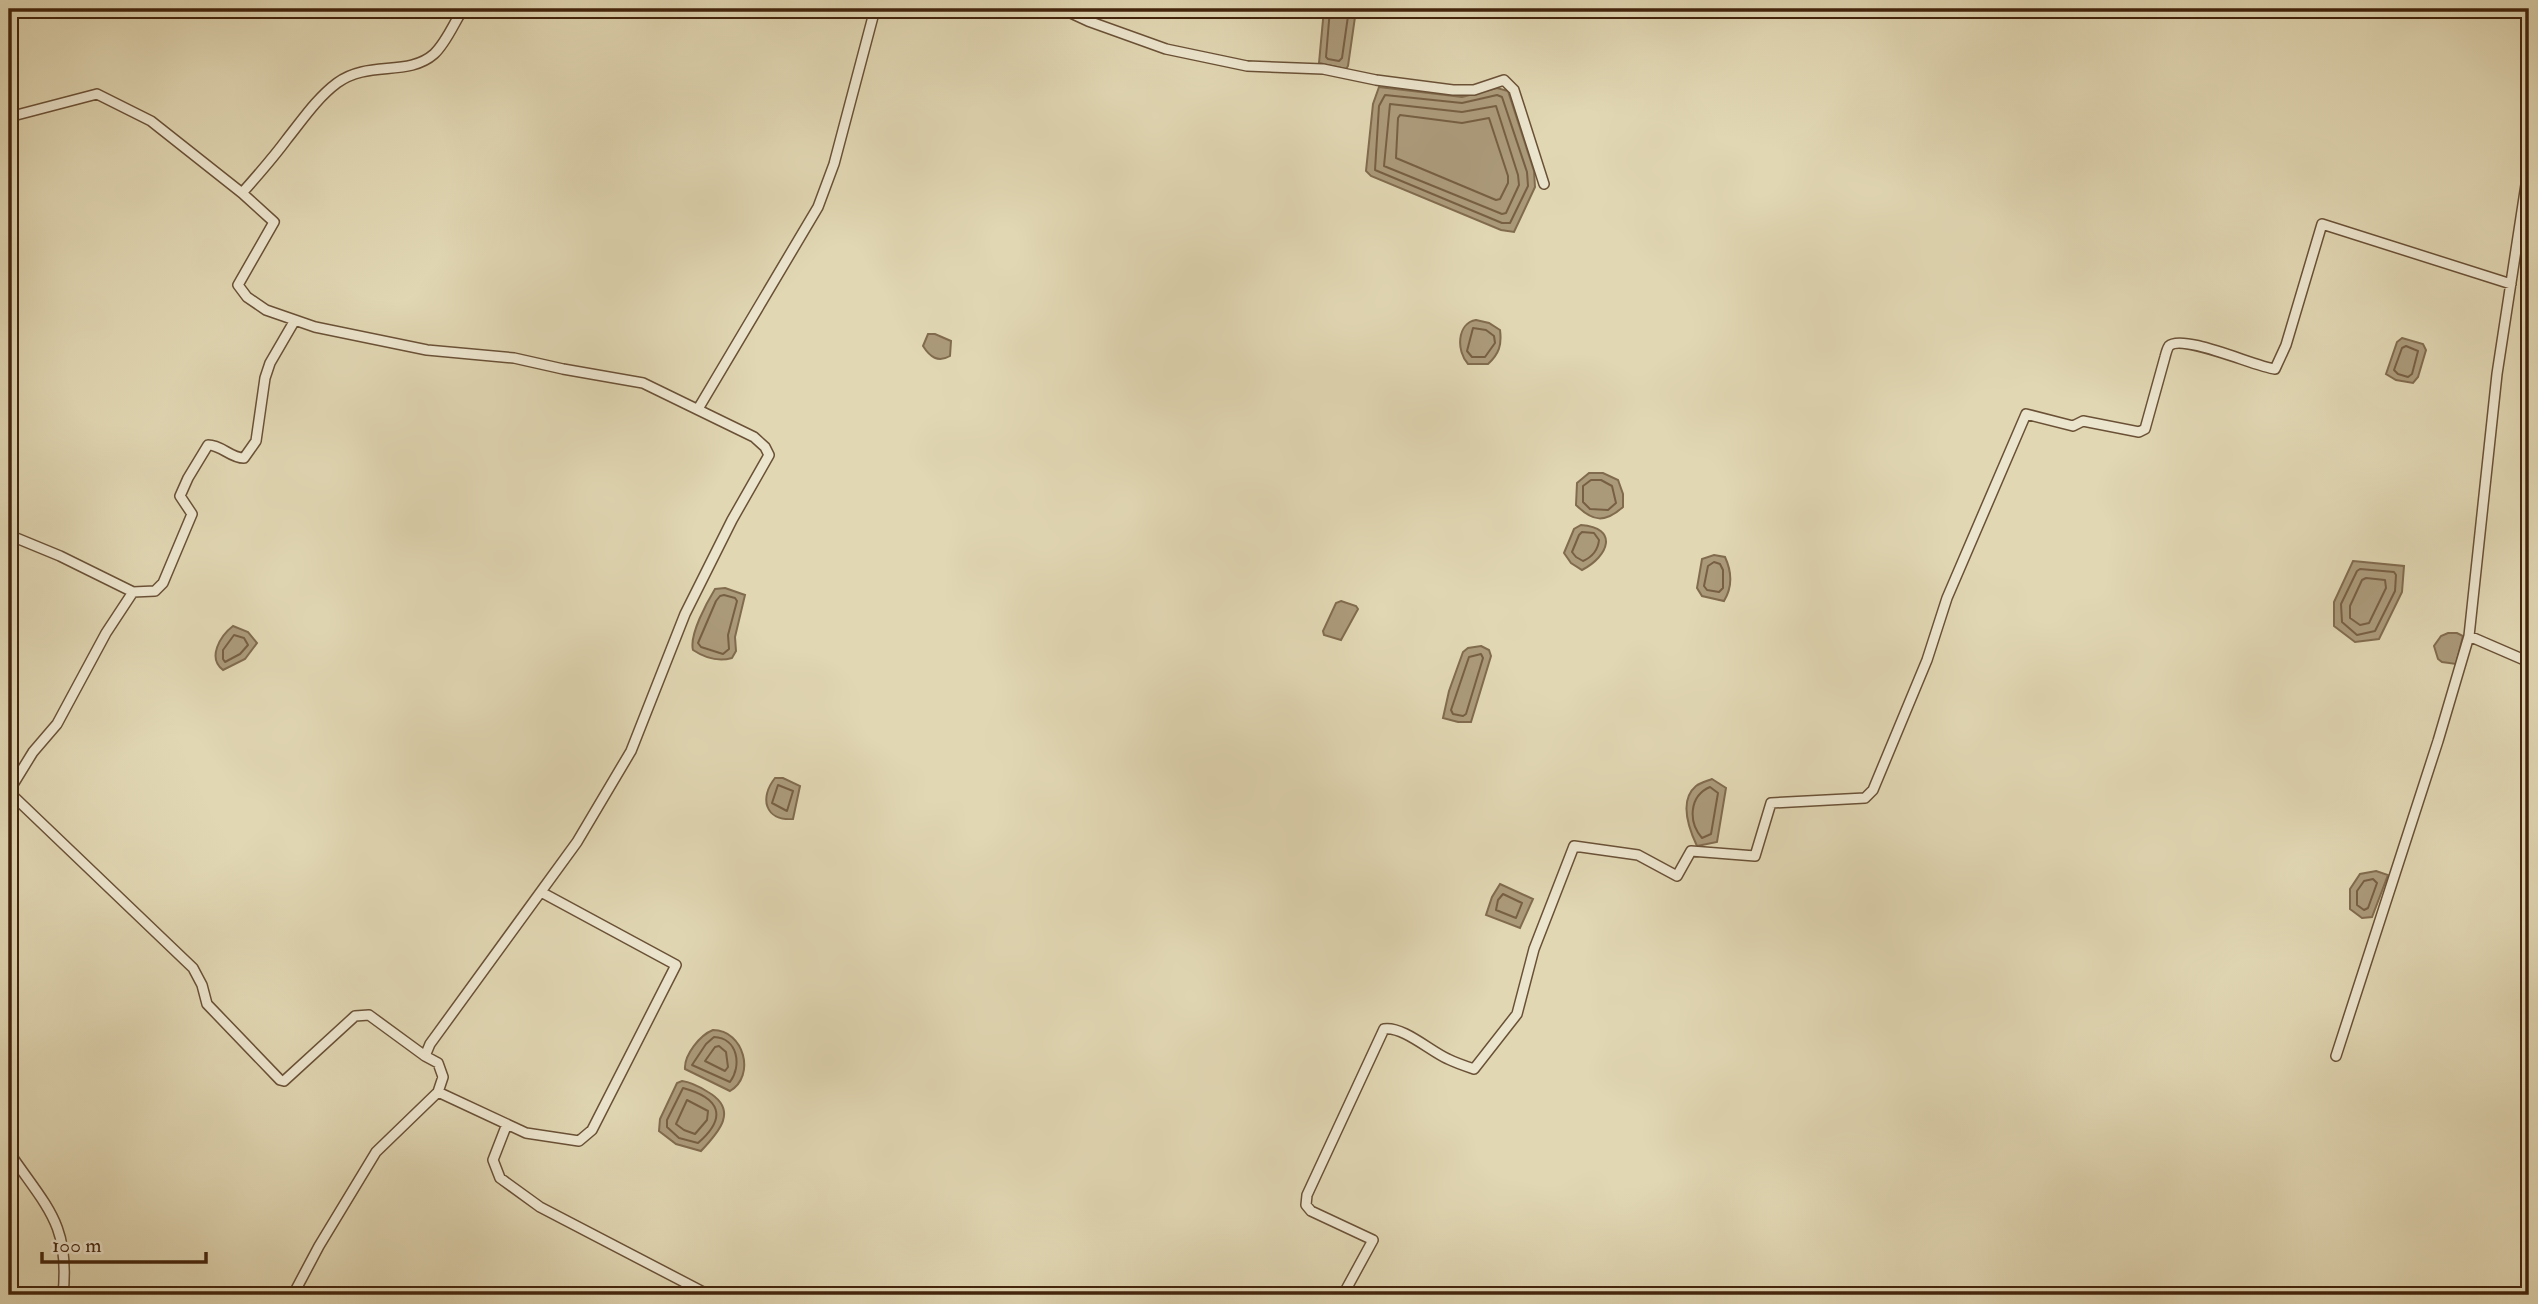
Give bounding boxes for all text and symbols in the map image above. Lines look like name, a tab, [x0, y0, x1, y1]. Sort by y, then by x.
scale bar	[42, 1220, 206, 1264]
text: 100 m	[52, 1232, 102, 1259]

